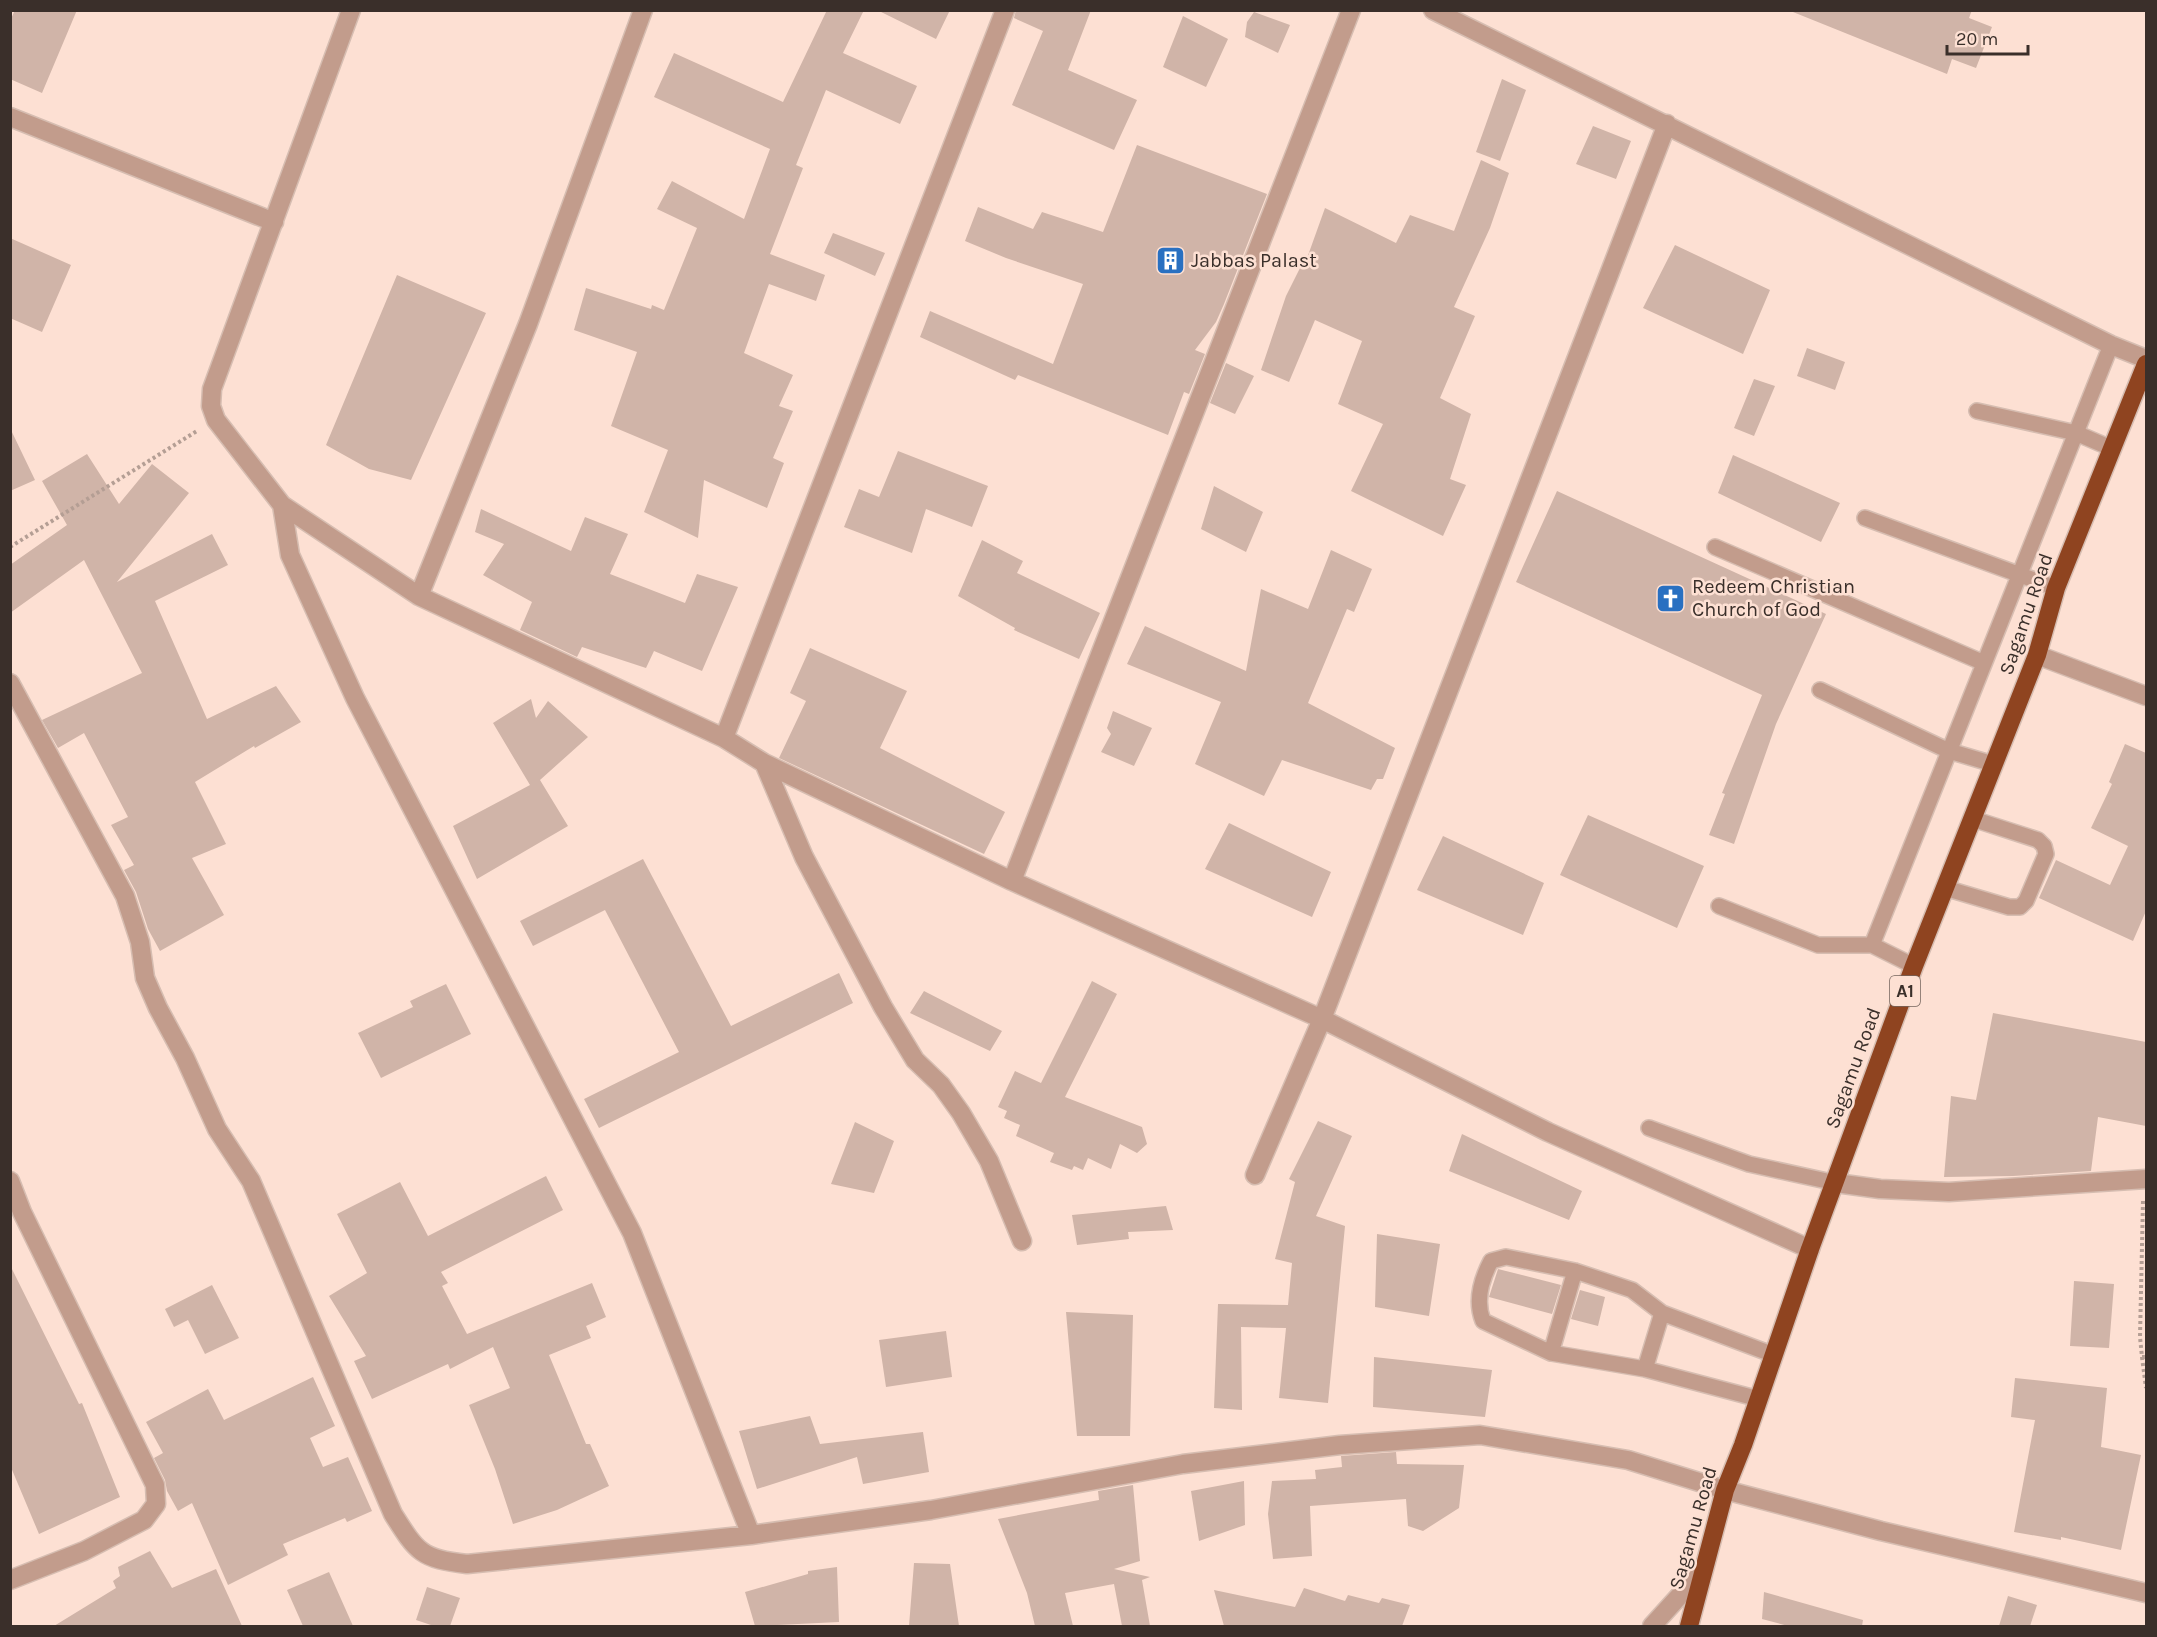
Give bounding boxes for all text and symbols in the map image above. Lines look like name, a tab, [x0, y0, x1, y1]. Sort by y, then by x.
scale bar	[1947, 18, 2028, 56]
text: 20 m	[1956, 28, 1998, 50]
building icon: Jabbas Palast	[1154, 244, 1186, 276]
place label: Jabbas Palast	[1191, 249, 1317, 272]
street label: Sagamu Road	[1994, 550, 2058, 678]
place label: Redeem Christian Church of God	[1692, 575, 1855, 621]
church icon: Redeem Christian Church of God	[1655, 582, 1687, 614]
road number: A1	[1890, 976, 1920, 1006]
street label: Sagamu Road	[1820, 1004, 1886, 1132]
street label: Sagamu Road	[1664, 1464, 1722, 1592]

